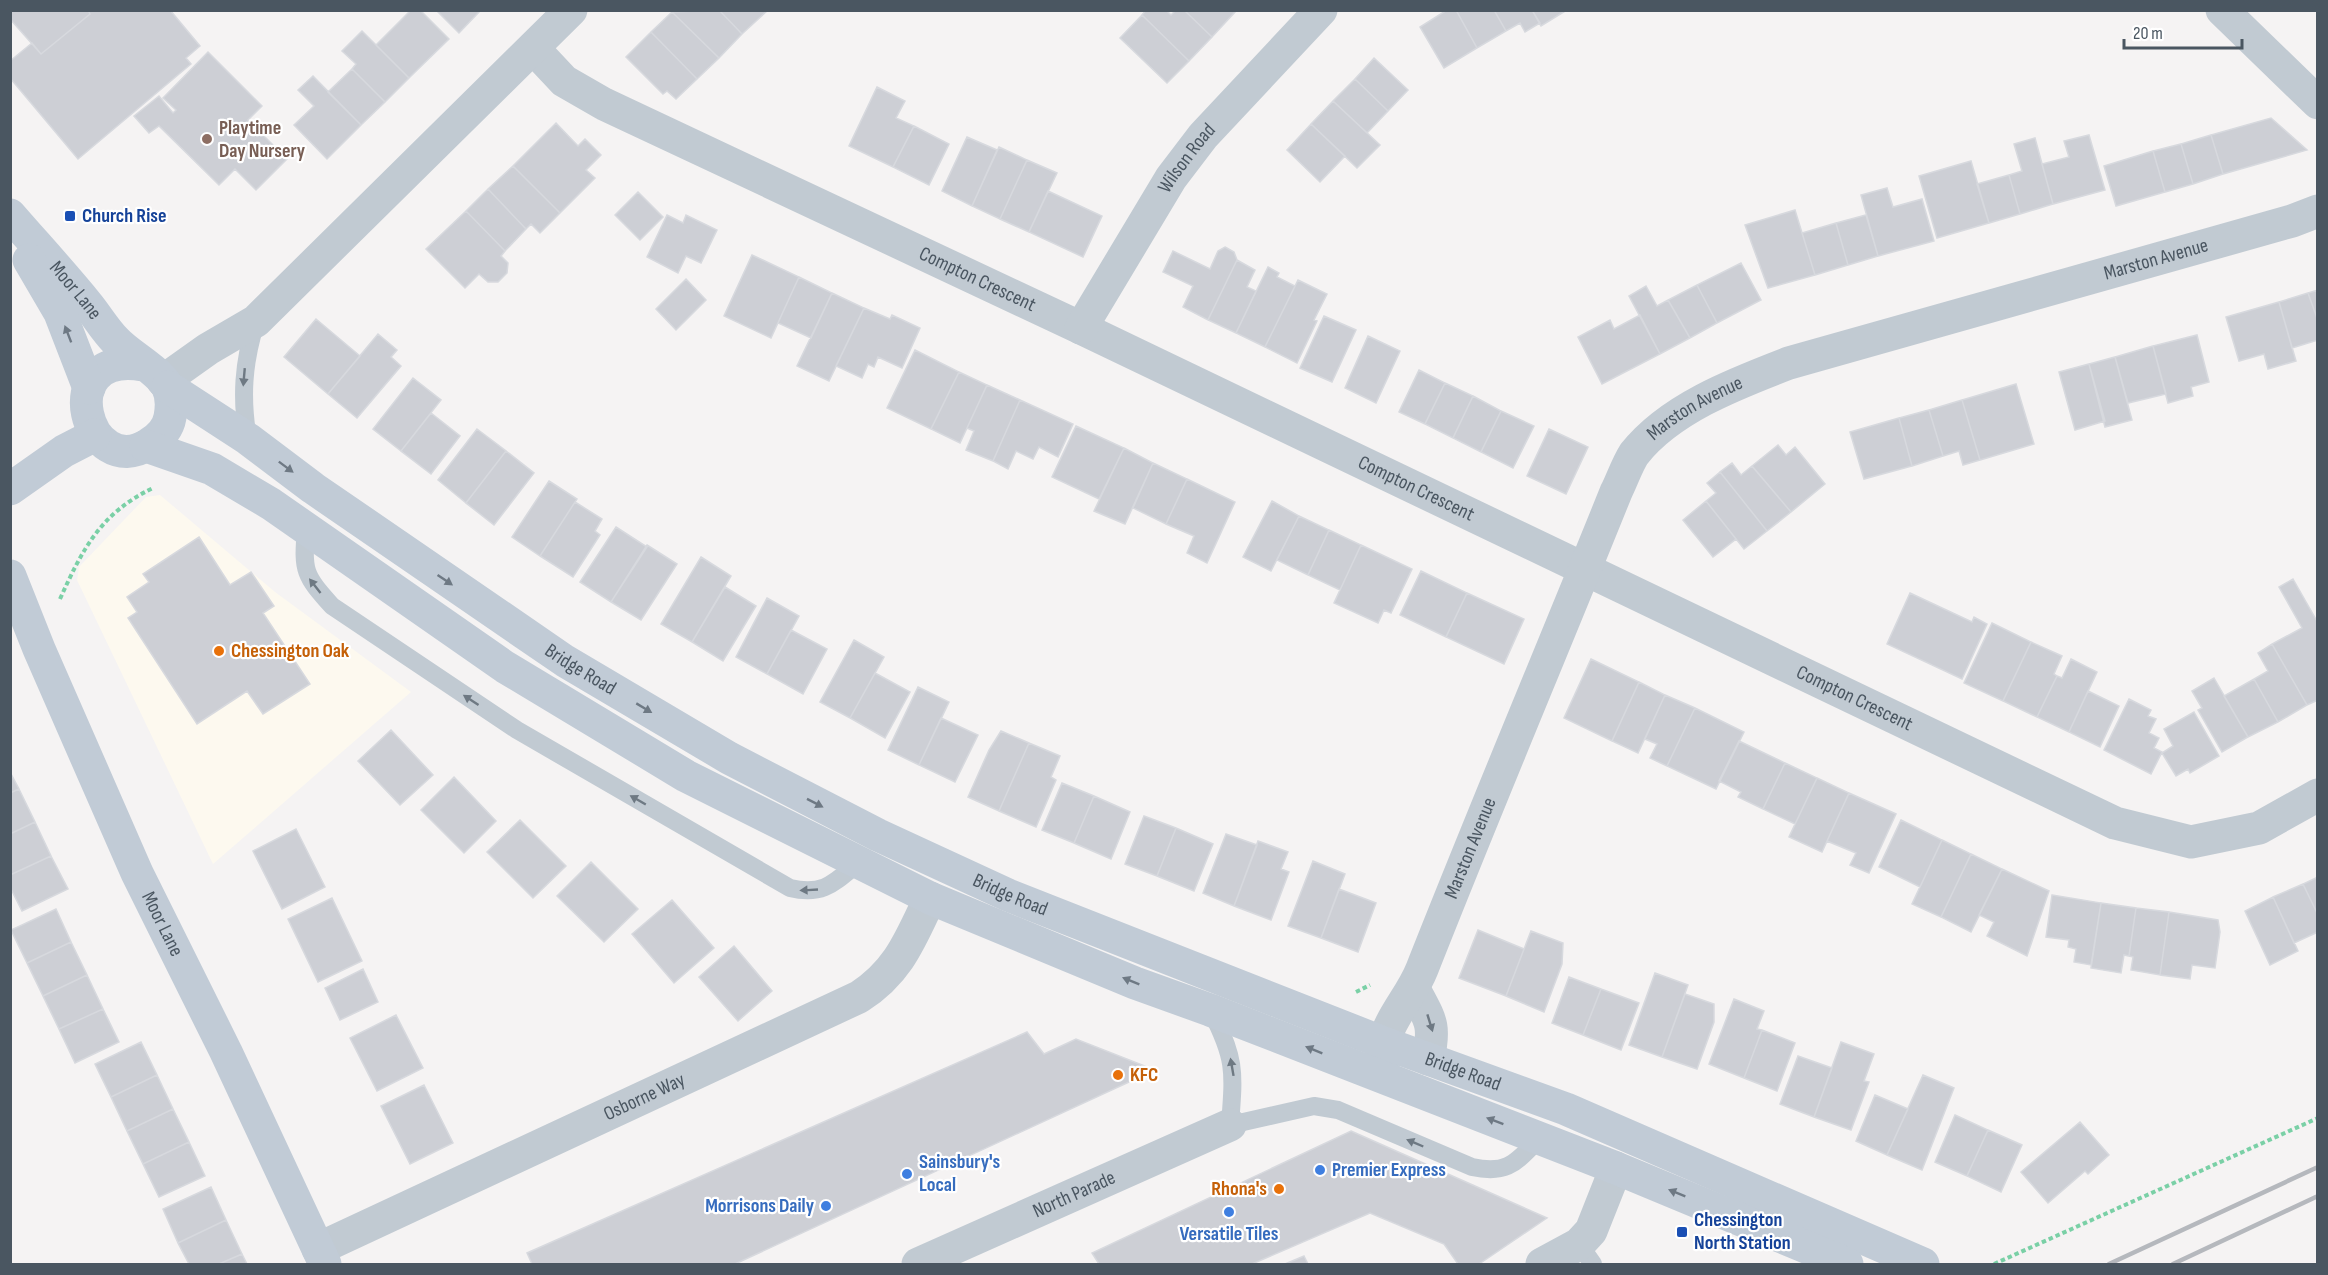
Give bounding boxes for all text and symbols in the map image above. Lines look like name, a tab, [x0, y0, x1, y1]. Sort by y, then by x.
scale bar	[2124, 12, 2242, 50]
text: 20 m	[2133, 23, 2163, 44]
place label: Playtime Day Nursery	[219, 116, 306, 163]
street label: Wilson Road	[1153, 118, 1221, 197]
marker: Playtime Day Nursery	[200, 132, 214, 146]
place label: Church Rise	[82, 204, 166, 228]
marker: Church Rise	[63, 209, 77, 223]
street label: Marston Avenue	[2101, 233, 2211, 286]
street label: Compton Crescent	[915, 242, 1040, 317]
street label: Moor Lane	[44, 256, 107, 324]
one-way arrow	[63, 324, 73, 342]
one-way arrow	[239, 368, 249, 387]
street label: Marston Avenue	[1642, 371, 1746, 446]
street label: Compton Crescent	[1354, 450, 1478, 526]
one-way arrow	[278, 461, 293, 473]
one-way arrow	[437, 574, 454, 585]
one-way arrow	[308, 578, 321, 594]
place label: Chessington Oak	[231, 639, 350, 663]
street label: Bridge Road	[540, 639, 620, 700]
marker: Chessington Oak	[212, 644, 226, 658]
street label: Compton Crescent	[1793, 660, 1917, 736]
one-way arrow	[463, 695, 479, 706]
one-way arrow	[636, 703, 652, 714]
street label: Marston Avenue	[1439, 794, 1502, 902]
one-way arrow	[630, 796, 647, 806]
one-way arrow	[806, 797, 824, 807]
street label: Bridge Road	[969, 868, 1051, 921]
one-way arrow	[800, 885, 819, 894]
street label: Moor Lane	[136, 888, 188, 960]
one-way arrow	[1122, 976, 1140, 986]
one-way arrow	[1426, 1014, 1435, 1032]
one-way arrow	[1305, 1045, 1323, 1054]
street label: Bridge Road	[1422, 1047, 1504, 1096]
one-way arrow	[1228, 1057, 1237, 1076]
place label: KFC	[1130, 1063, 1158, 1087]
street label: Osborne Way	[600, 1068, 689, 1126]
marker: KFC	[1111, 1068, 1125, 1082]
one-way arrow	[1486, 1116, 1504, 1126]
one-way arrow	[1405, 1138, 1423, 1148]
place label: Sainsbury's Local	[919, 1150, 1001, 1197]
place label: Premier Express	[1332, 1158, 1446, 1182]
marker: Premier Express	[1313, 1163, 1327, 1177]
street label: North Parade	[1029, 1166, 1119, 1223]
marker: Sainsbury's Local	[900, 1167, 914, 1181]
place label: Rhona's	[1211, 1177, 1267, 1201]
marker: Rhona's	[1272, 1182, 1286, 1196]
one-way arrow	[1667, 1188, 1685, 1198]
place label: Morrisons Daily	[705, 1194, 815, 1218]
marker: Morrisons Daily	[819, 1199, 833, 1213]
marker: Versatile Tiles	[1222, 1205, 1236, 1219]
place label: Chessington North Station	[1694, 1208, 1791, 1255]
place label: Versatile Tiles	[1180, 1222, 1279, 1246]
marker: Chessington North Station	[1675, 1225, 1689, 1239]

